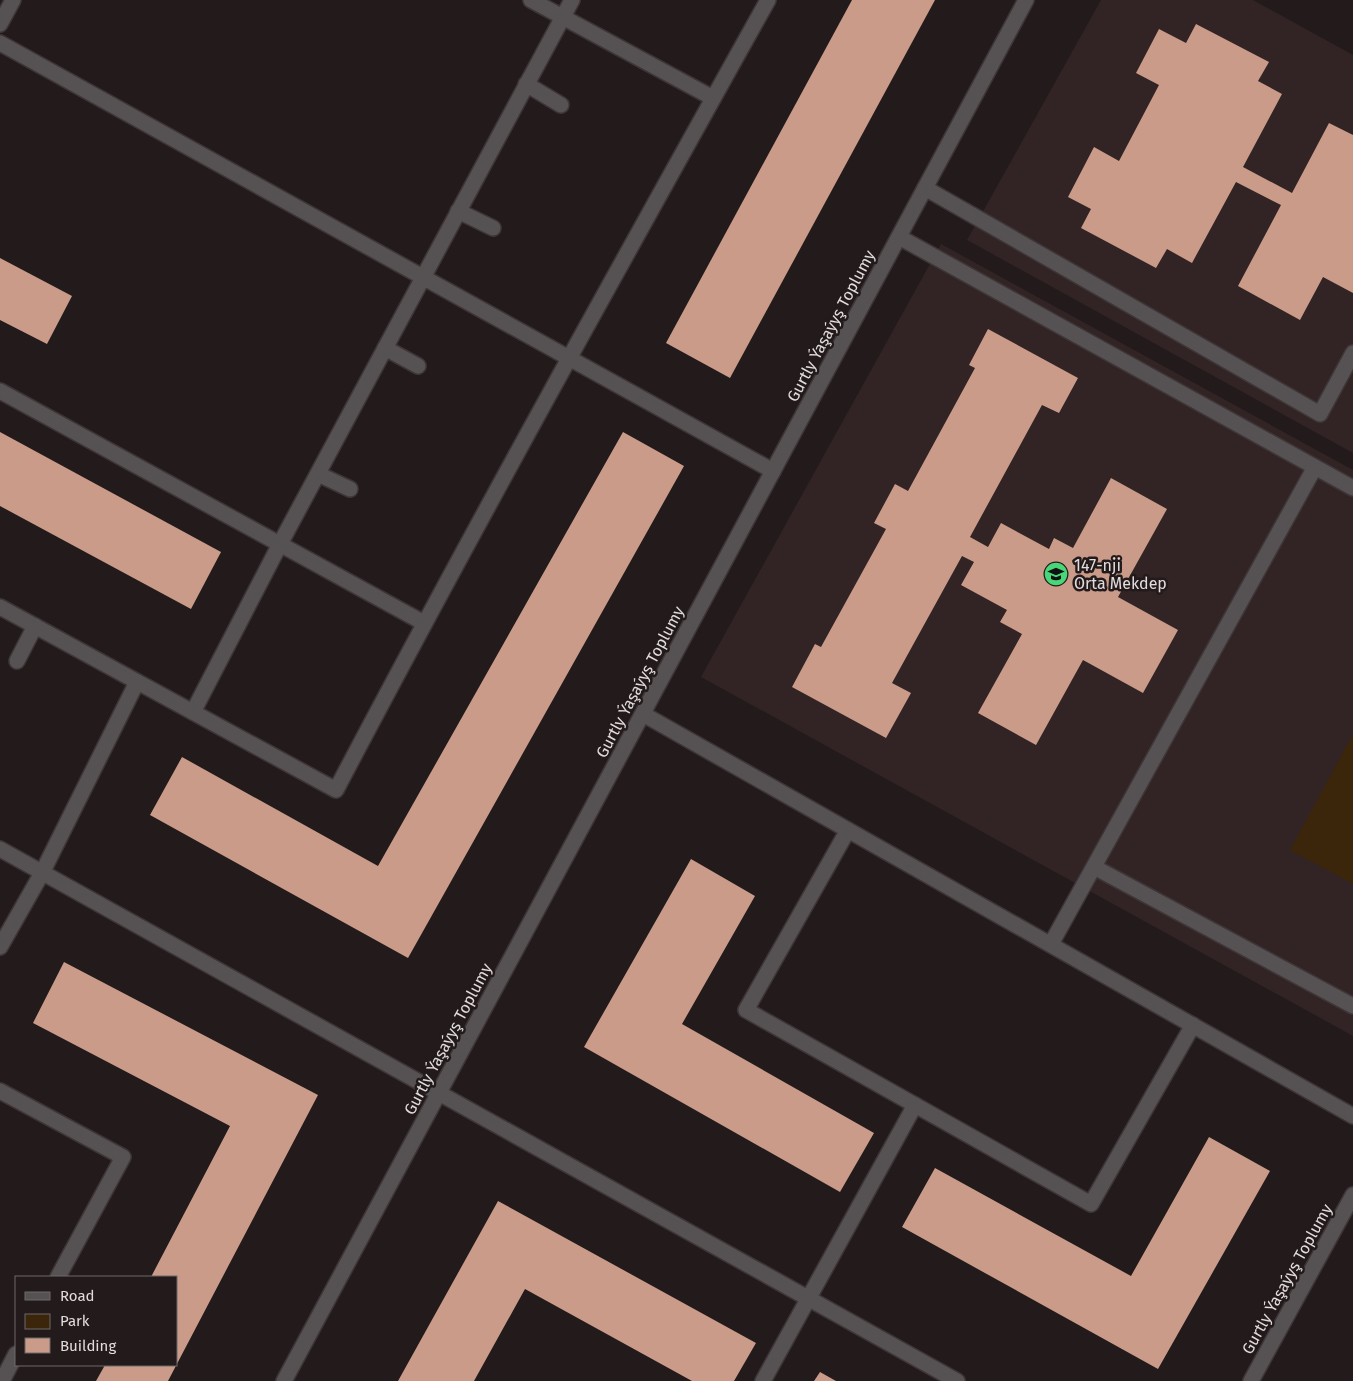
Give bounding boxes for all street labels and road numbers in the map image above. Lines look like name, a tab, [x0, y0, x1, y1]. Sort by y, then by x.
street label: Gurtly Ýaşaýyş Toplumy	[782, 246, 880, 405]
street label: Gurtly Ýaşaýyş Toplumy	[591, 602, 689, 761]
street label: Gurtly Ýaşaýyş Toplumy	[399, 959, 497, 1118]
street label: Gurtly Ýaşaýyş Toplumy	[1237, 1200, 1337, 1358]

